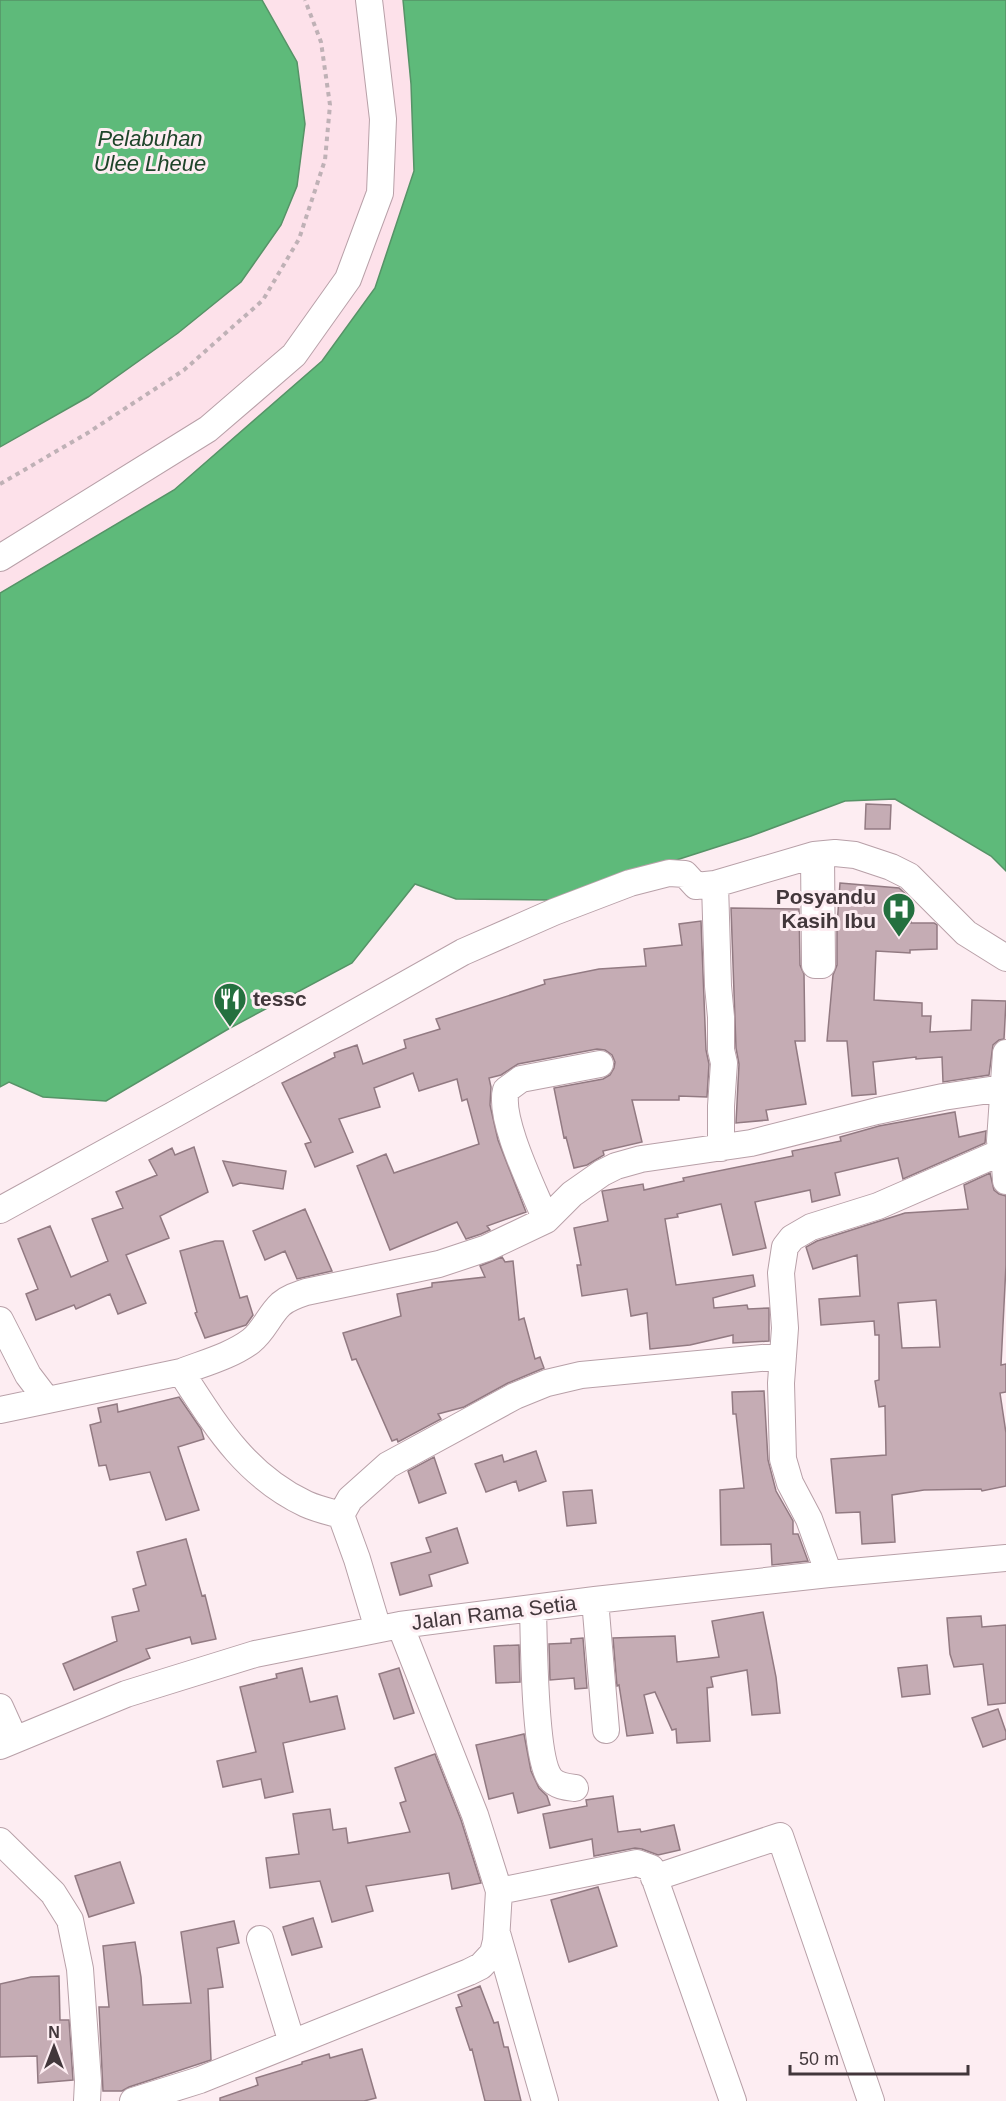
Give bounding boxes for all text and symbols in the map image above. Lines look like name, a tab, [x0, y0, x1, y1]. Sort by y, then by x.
water label: Pelabuhan Ulee Lheue	[94, 126, 206, 176]
place label: Posyandu Kasih Ibu	[776, 885, 876, 932]
hospital icon: Posyandu Kasih Ibu	[881, 891, 917, 938]
restaurant icon: tessc	[212, 981, 248, 1028]
place label: tessc	[253, 987, 307, 1010]
street label: Jalan Rama Setia	[410, 1591, 578, 1634]
north arrow	[24, 2017, 84, 2077]
text: N	[48, 2024, 60, 2041]
scale bar	[790, 2038, 968, 2076]
text: 50 m	[799, 2049, 839, 2069]

